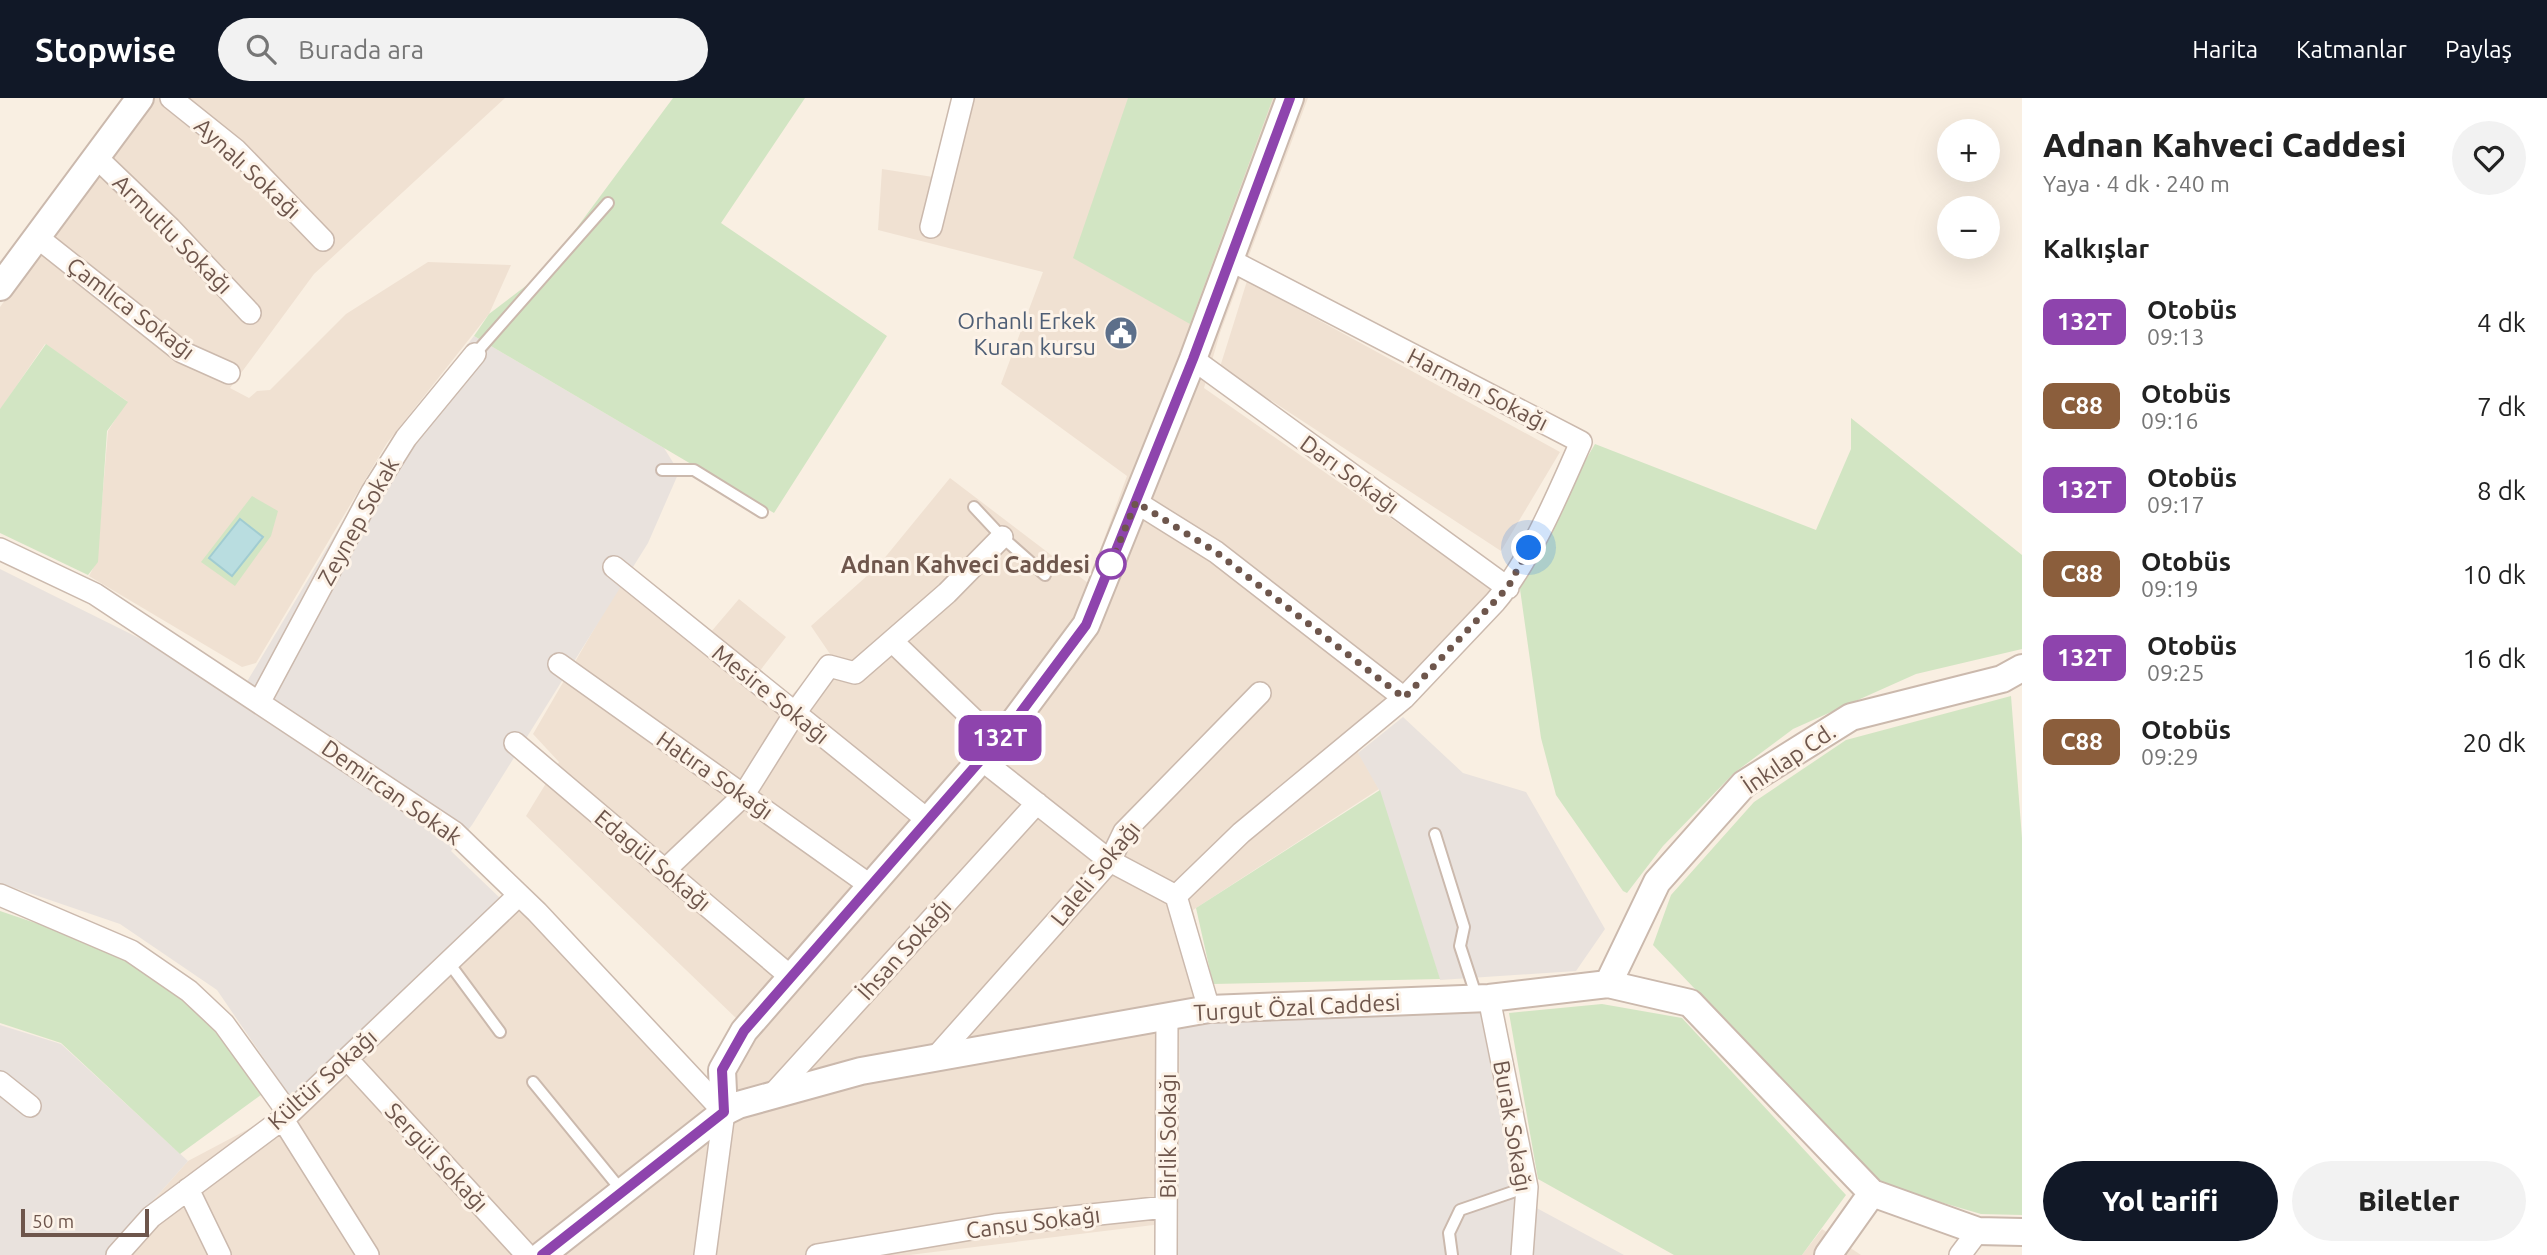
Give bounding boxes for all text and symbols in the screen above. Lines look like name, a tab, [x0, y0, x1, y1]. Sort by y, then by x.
search box	[218, 18, 708, 81]
icon: search	[242, 30, 280, 68]
text: Stopwise	[35, 31, 176, 68]
text: Burada ara	[298, 35, 424, 64]
text: Harita	[2192, 36, 2258, 63]
text: Katmanlar	[2296, 36, 2407, 63]
text: Paylaş	[2445, 36, 2512, 63]
street label: Aynalı Sokağı	[190, 113, 306, 223]
map controls	[1937, 119, 2000, 259]
button: +	[1937, 119, 2000, 182]
button: heart	[2452, 121, 2526, 195]
text: Adnan Kahveci Caddesi	[2043, 126, 2406, 163]
street label: Armutlu Sokağı	[108, 169, 238, 299]
text: Yaya · 4 dk · 240 m	[2043, 171, 2230, 196]
button: −	[1937, 196, 2000, 259]
text: Kalkışlar	[2043, 234, 2149, 263]
street label: Çamlıca Sokağı	[62, 252, 200, 364]
text: Otobüs	[2147, 295, 2237, 324]
place label: Orhanlı Erkek Kuran kursu	[957, 308, 1096, 359]
text: 132T	[2057, 308, 2112, 335]
text: 4 dk	[2477, 308, 2526, 337]
public building icon: Orhanlı Erkek Kuran kursu	[1102, 314, 1140, 352]
text: 09:13	[2147, 324, 2205, 349]
street label: Harman Sokağı	[1404, 343, 1552, 435]
text: Otobüs	[2141, 379, 2231, 408]
text: C88	[2060, 392, 2103, 419]
text: 7 dk	[2477, 392, 2526, 421]
text: 09:16	[2141, 408, 2199, 433]
street label: Darı Sokağı	[1296, 430, 1404, 518]
street label: Zeynep Sokak	[313, 453, 404, 589]
text: Otobüs	[2147, 463, 2237, 492]
text: 132T	[2057, 476, 2112, 503]
text: 8 dk	[2477, 476, 2526, 505]
text: 09:17	[2147, 492, 2205, 517]
your location	[1511, 530, 1546, 565]
text: Otobüs	[2141, 547, 2231, 576]
marker: Adnan Kahveci Caddesi	[1096, 549, 1126, 579]
place label: Adnan Kahveci Caddesi	[841, 552, 1090, 577]
text: C88	[2060, 560, 2103, 587]
text: 10 dk	[2462, 560, 2526, 589]
text: 09:19	[2141, 576, 2199, 601]
text: Otobüs	[2147, 631, 2237, 660]
street label: Mesire Sokağı	[708, 639, 834, 749]
text: 132T	[2057, 644, 2112, 671]
text: 16 dk	[2462, 644, 2526, 673]
text: 09:25	[2147, 660, 2205, 685]
line badge: 132T	[951, 715, 1049, 761]
text: Otobüs	[2141, 715, 2231, 744]
street label: İnkılap Cd.	[1738, 718, 1840, 798]
text: 132T	[972, 724, 1028, 751]
street label: Hatıra Sokağı	[652, 726, 778, 824]
text: C88	[2060, 728, 2103, 755]
text: 20 dk	[2462, 728, 2526, 757]
street label: Demircan Sokak	[317, 735, 467, 850]
text: 09:29	[2141, 744, 2199, 769]
street label: Edagül Sokağı	[590, 804, 716, 916]
street label: Laleli Sokağı	[1045, 816, 1145, 930]
street label: İhsan Sokağı	[852, 893, 956, 1005]
street label: Turgut Özal Caddesi	[1193, 989, 1401, 1025]
street label: Kültür Sokağı	[263, 1024, 381, 1134]
street label: Burak Sokağı	[1489, 1058, 1537, 1194]
street label: Birlik Sokağı	[1155, 1073, 1180, 1199]
street label: Sergül Sokağı	[381, 1098, 493, 1216]
button: Yol tarifi	[2043, 1161, 2278, 1241]
button: Biletler	[2292, 1161, 2526, 1241]
street label: Cansu Sokağı	[964, 1201, 1102, 1243]
scale bar	[21, 1206, 149, 1238]
text: 50 m	[32, 1210, 74, 1232]

